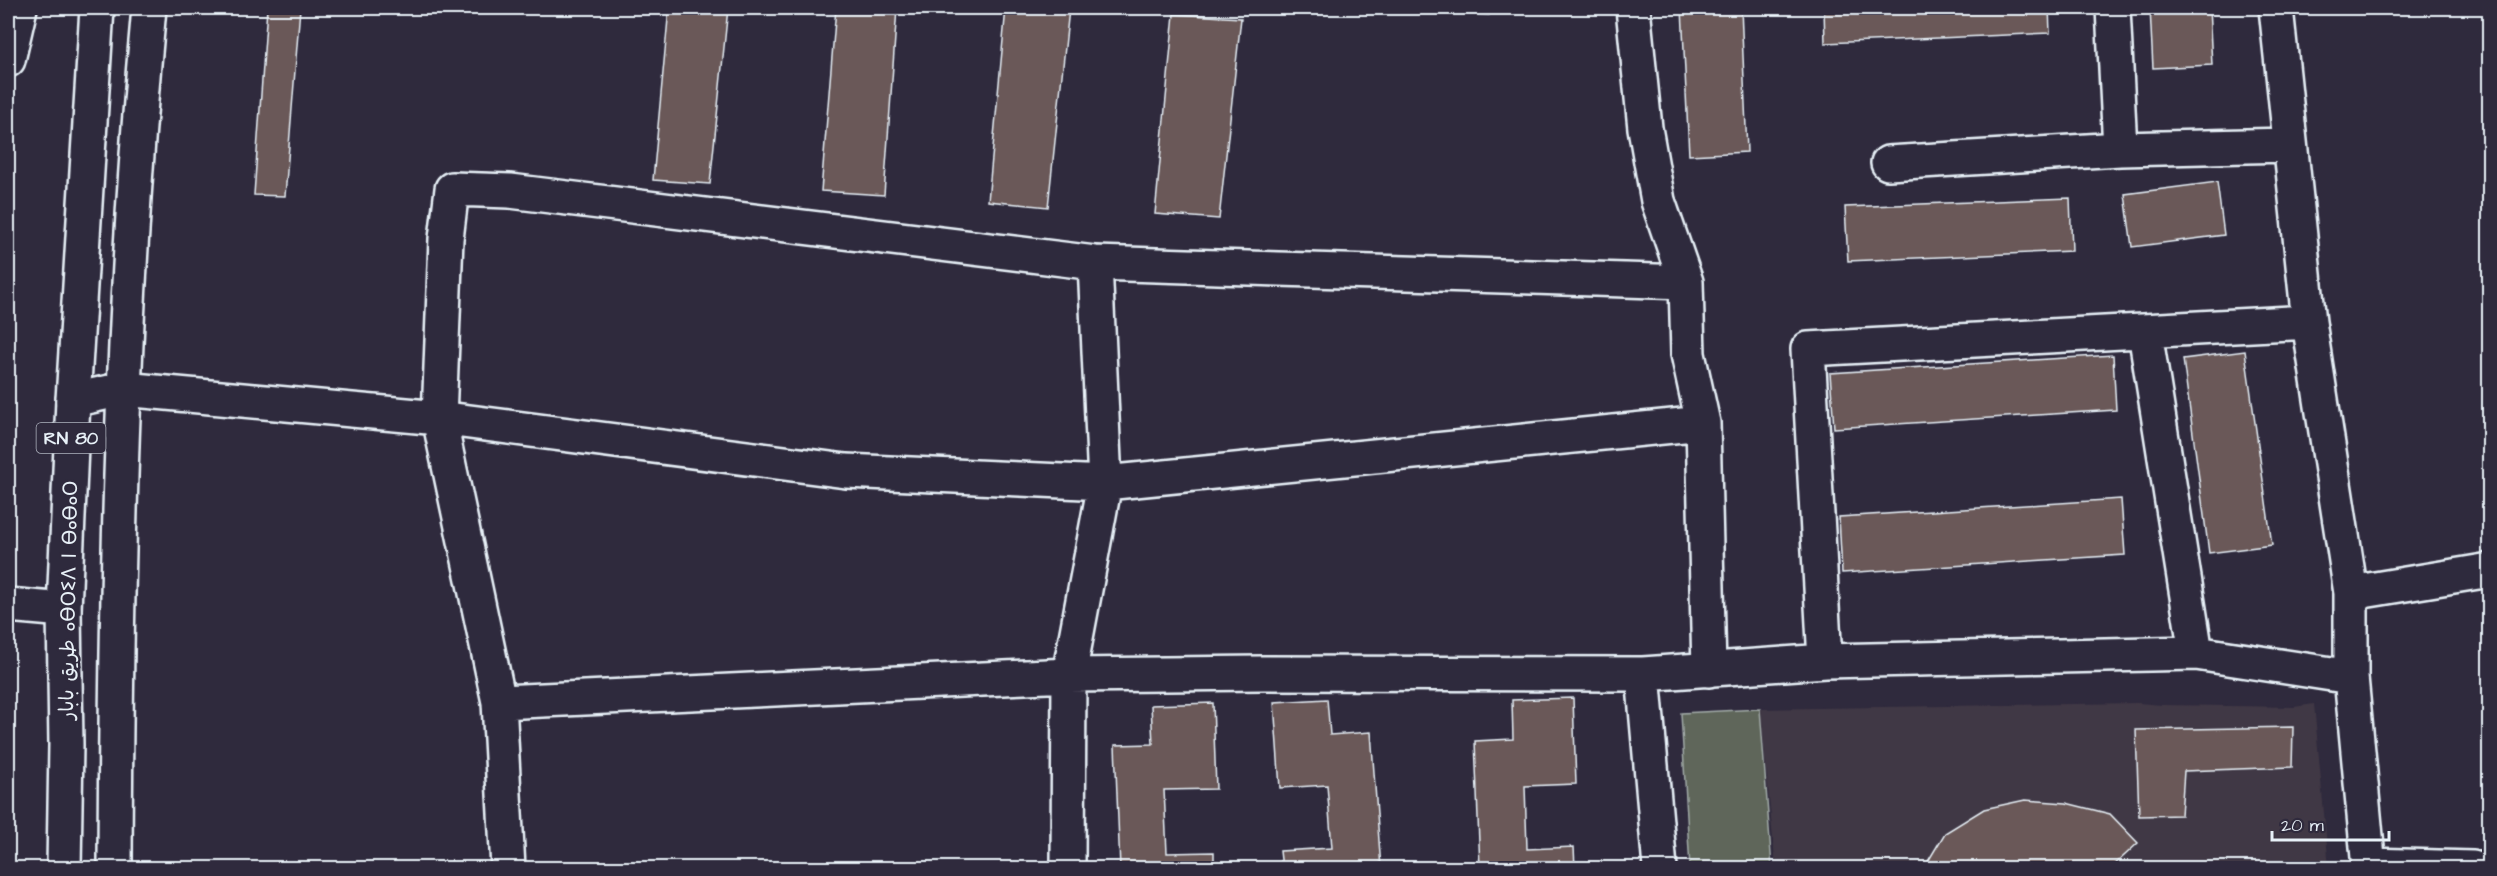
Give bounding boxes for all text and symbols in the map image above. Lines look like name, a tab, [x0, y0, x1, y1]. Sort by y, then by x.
road number: RN 80	[36, 423, 106, 453]
street label: طريق بابار ⴰⴱⵔⵉⴷ ⵏ ⴱⴰⴱⴰⵔ	[53, 480, 85, 722]
scale bar	[2272, 804, 2389, 842]
text: 20 m	[2281, 813, 2324, 838]

